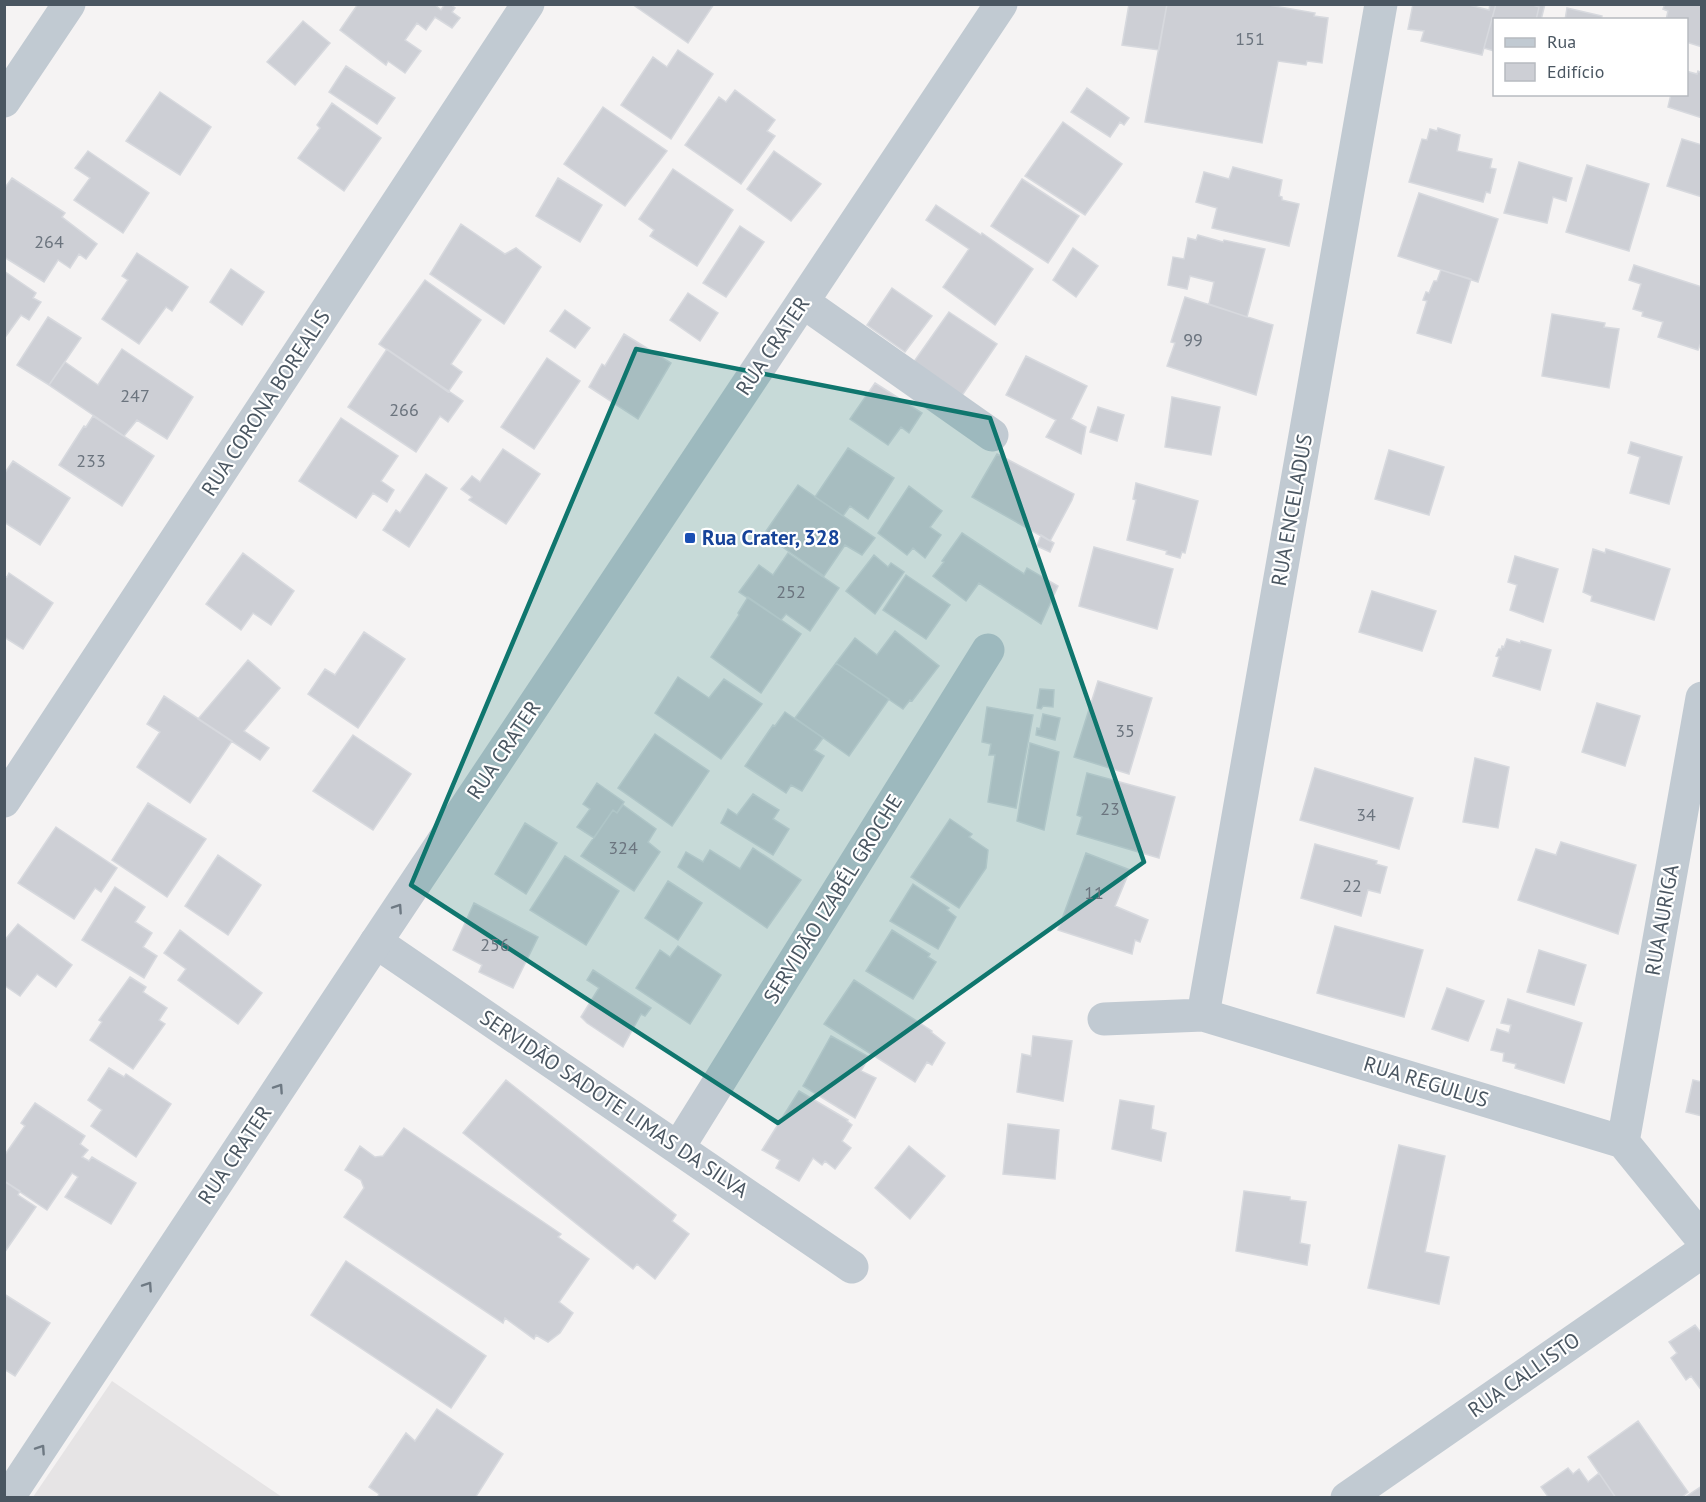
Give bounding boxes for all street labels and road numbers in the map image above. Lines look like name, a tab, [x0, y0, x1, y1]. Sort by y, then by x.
street label: RUA CRATER	[730, 291, 815, 400]
street label: RUA CORONA BOREALIS	[195, 304, 336, 501]
street label: RUA ENCELADUS	[1265, 432, 1318, 588]
street label: RUA CRATER	[461, 695, 546, 804]
street label: SERVIDÃO IZABÉL GROCHE	[757, 789, 908, 1008]
street label: RUA AURIGA	[1638, 862, 1685, 978]
street label: SERVIDÃO SADOTE LIMAS DA SILVA	[475, 1003, 754, 1204]
street label: RUA REGULUS	[1360, 1050, 1492, 1113]
street label: RUA CRATER	[192, 1100, 277, 1209]
street label: RUA CALLISTO	[1462, 1326, 1585, 1423]

